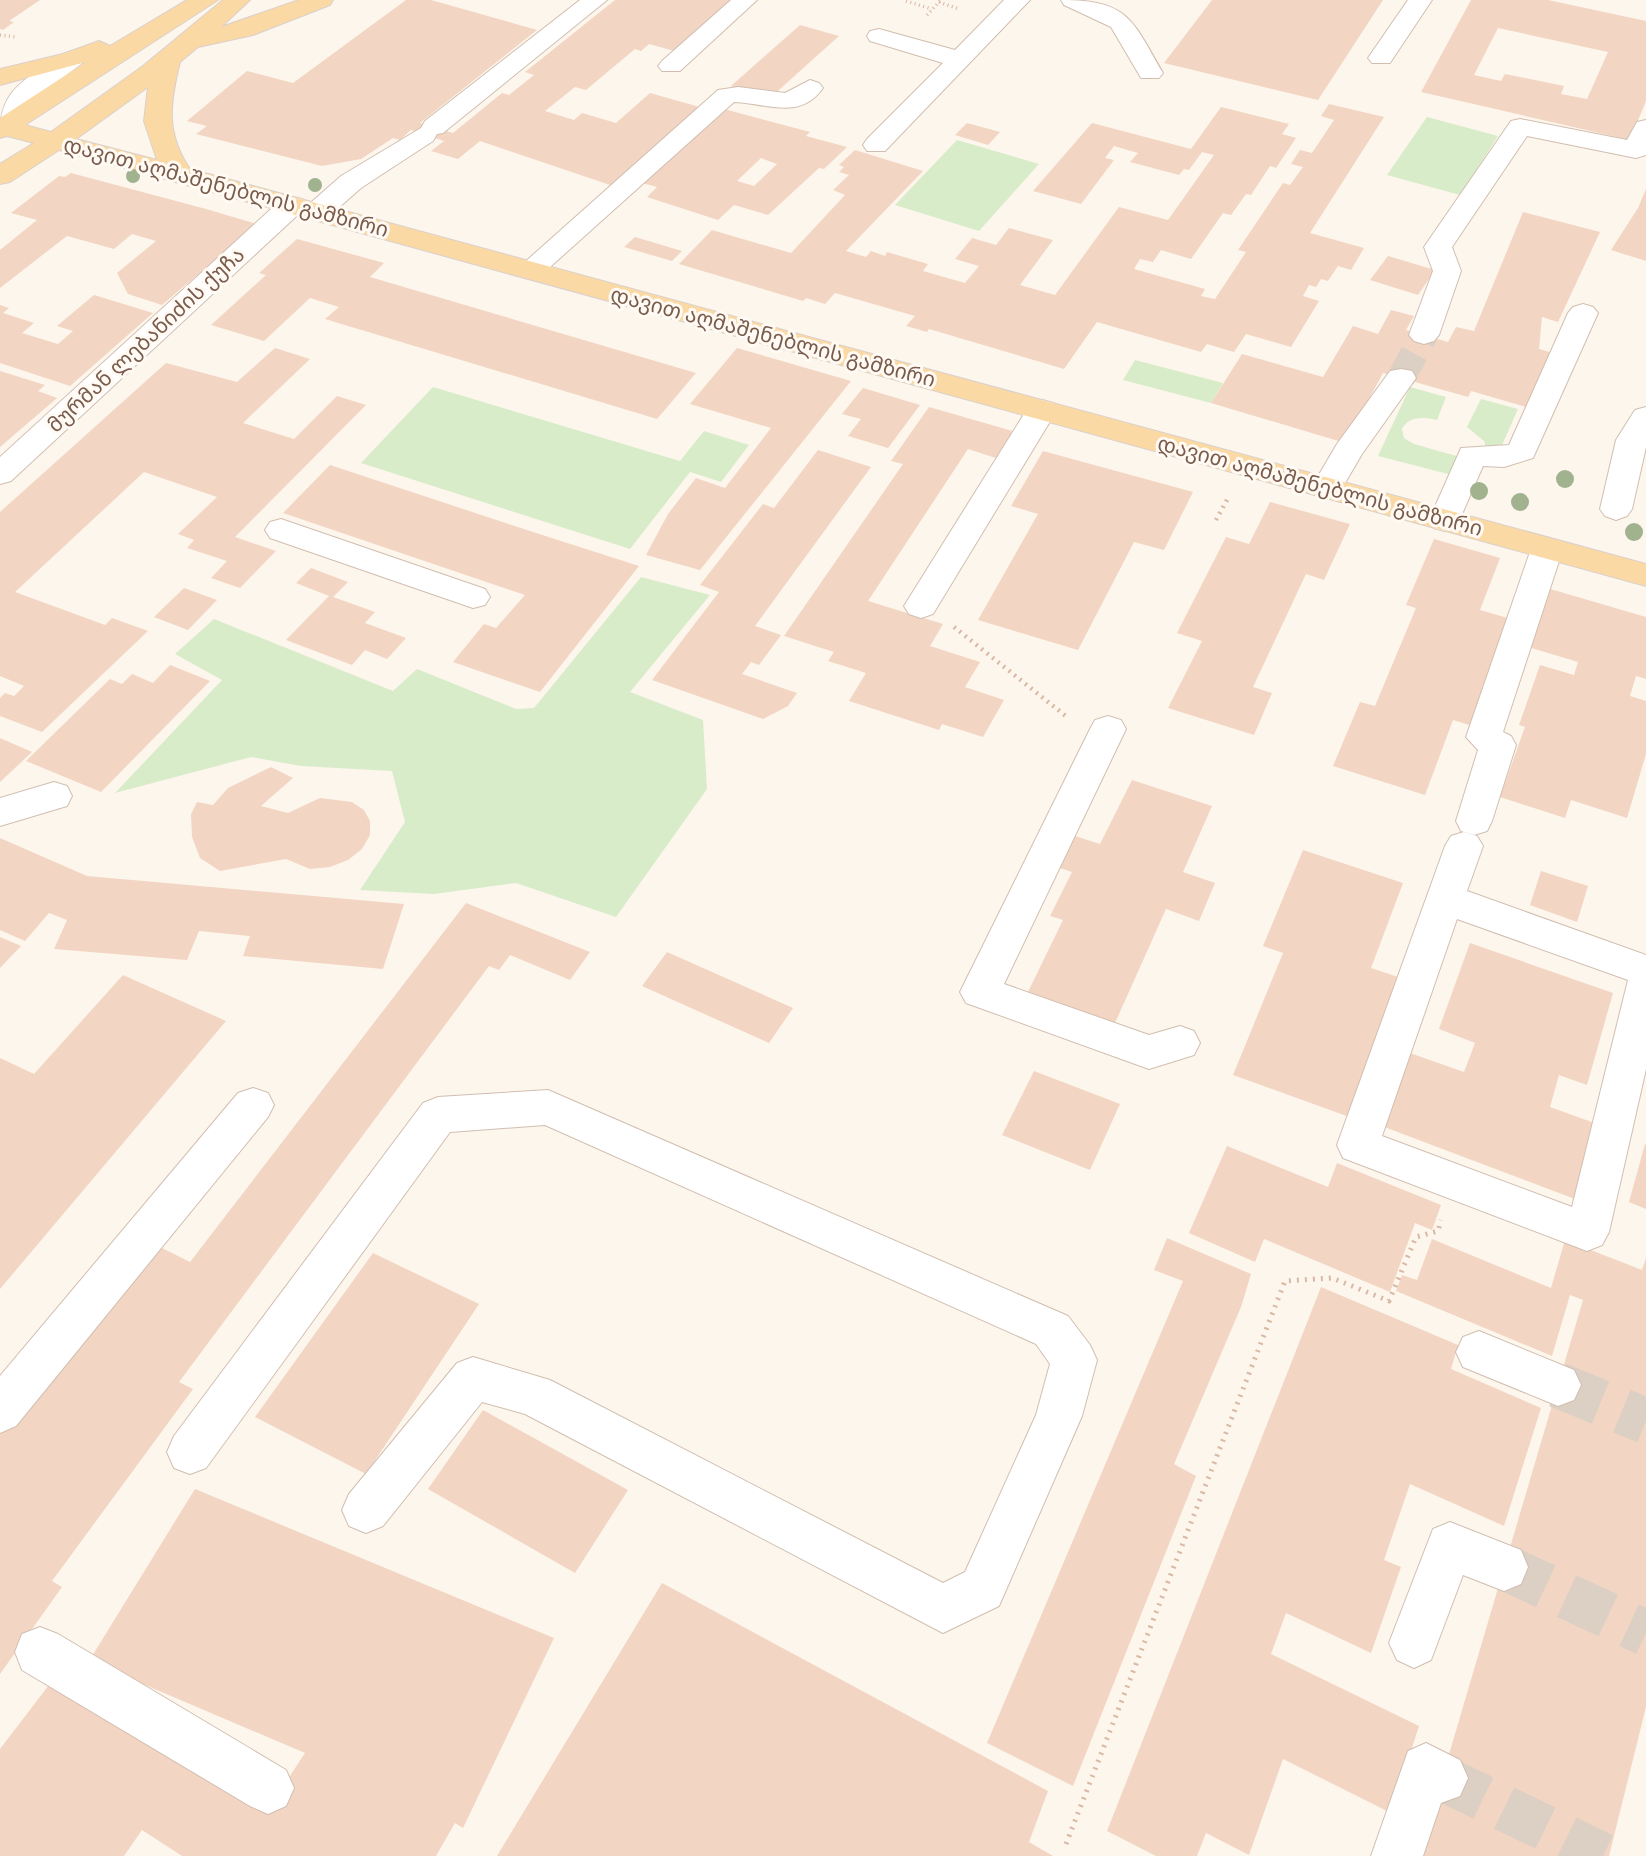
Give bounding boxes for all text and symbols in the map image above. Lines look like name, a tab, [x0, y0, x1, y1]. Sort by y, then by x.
street label: დავით აღმაშენებლის გამზირი	[61, 132, 391, 243]
street label: მურმან ლებანიძის ქუჩა	[43, 243, 250, 438]
street label: დავით აღმაშენებლის გამზირი	[608, 282, 938, 393]
street label: დავით აღმაშენებლის გამზირი	[1155, 431, 1485, 542]

